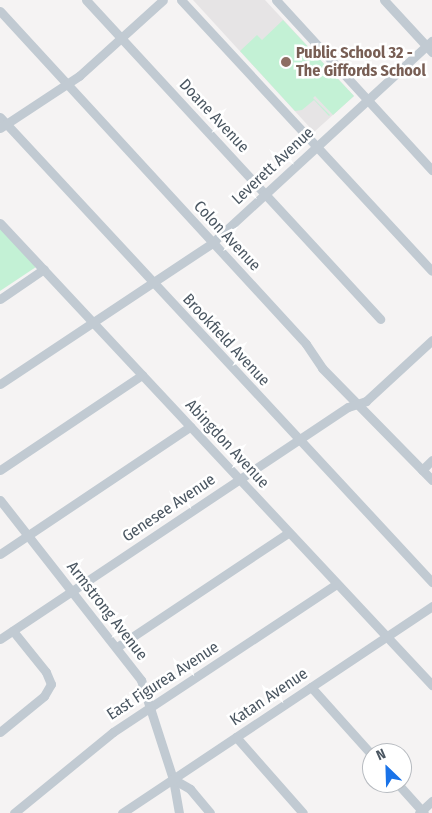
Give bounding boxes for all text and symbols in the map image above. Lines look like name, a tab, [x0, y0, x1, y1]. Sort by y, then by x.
place label: Public School 32 - The Giffords School	[296, 43, 426, 81]
marker: Public School 32 - The Giffords School	[280, 56, 292, 68]
street label: Doane Avenue	[175, 75, 253, 157]
street label: Leverett Avenue	[228, 123, 318, 209]
street label: Colon Avenue	[190, 197, 264, 275]
street label: Brookfield Avenue	[178, 290, 274, 390]
street label: Abingdon Avenue	[181, 396, 273, 492]
street label: Genesee Avenue	[119, 470, 219, 546]
street label: Armstrong Avenue	[63, 558, 151, 664]
street label: East Figurea Avenue	[103, 638, 223, 724]
street label: Katan Avenue	[227, 664, 311, 730]
north arrow	[362, 743, 412, 793]
text: N	[374, 745, 388, 764]

